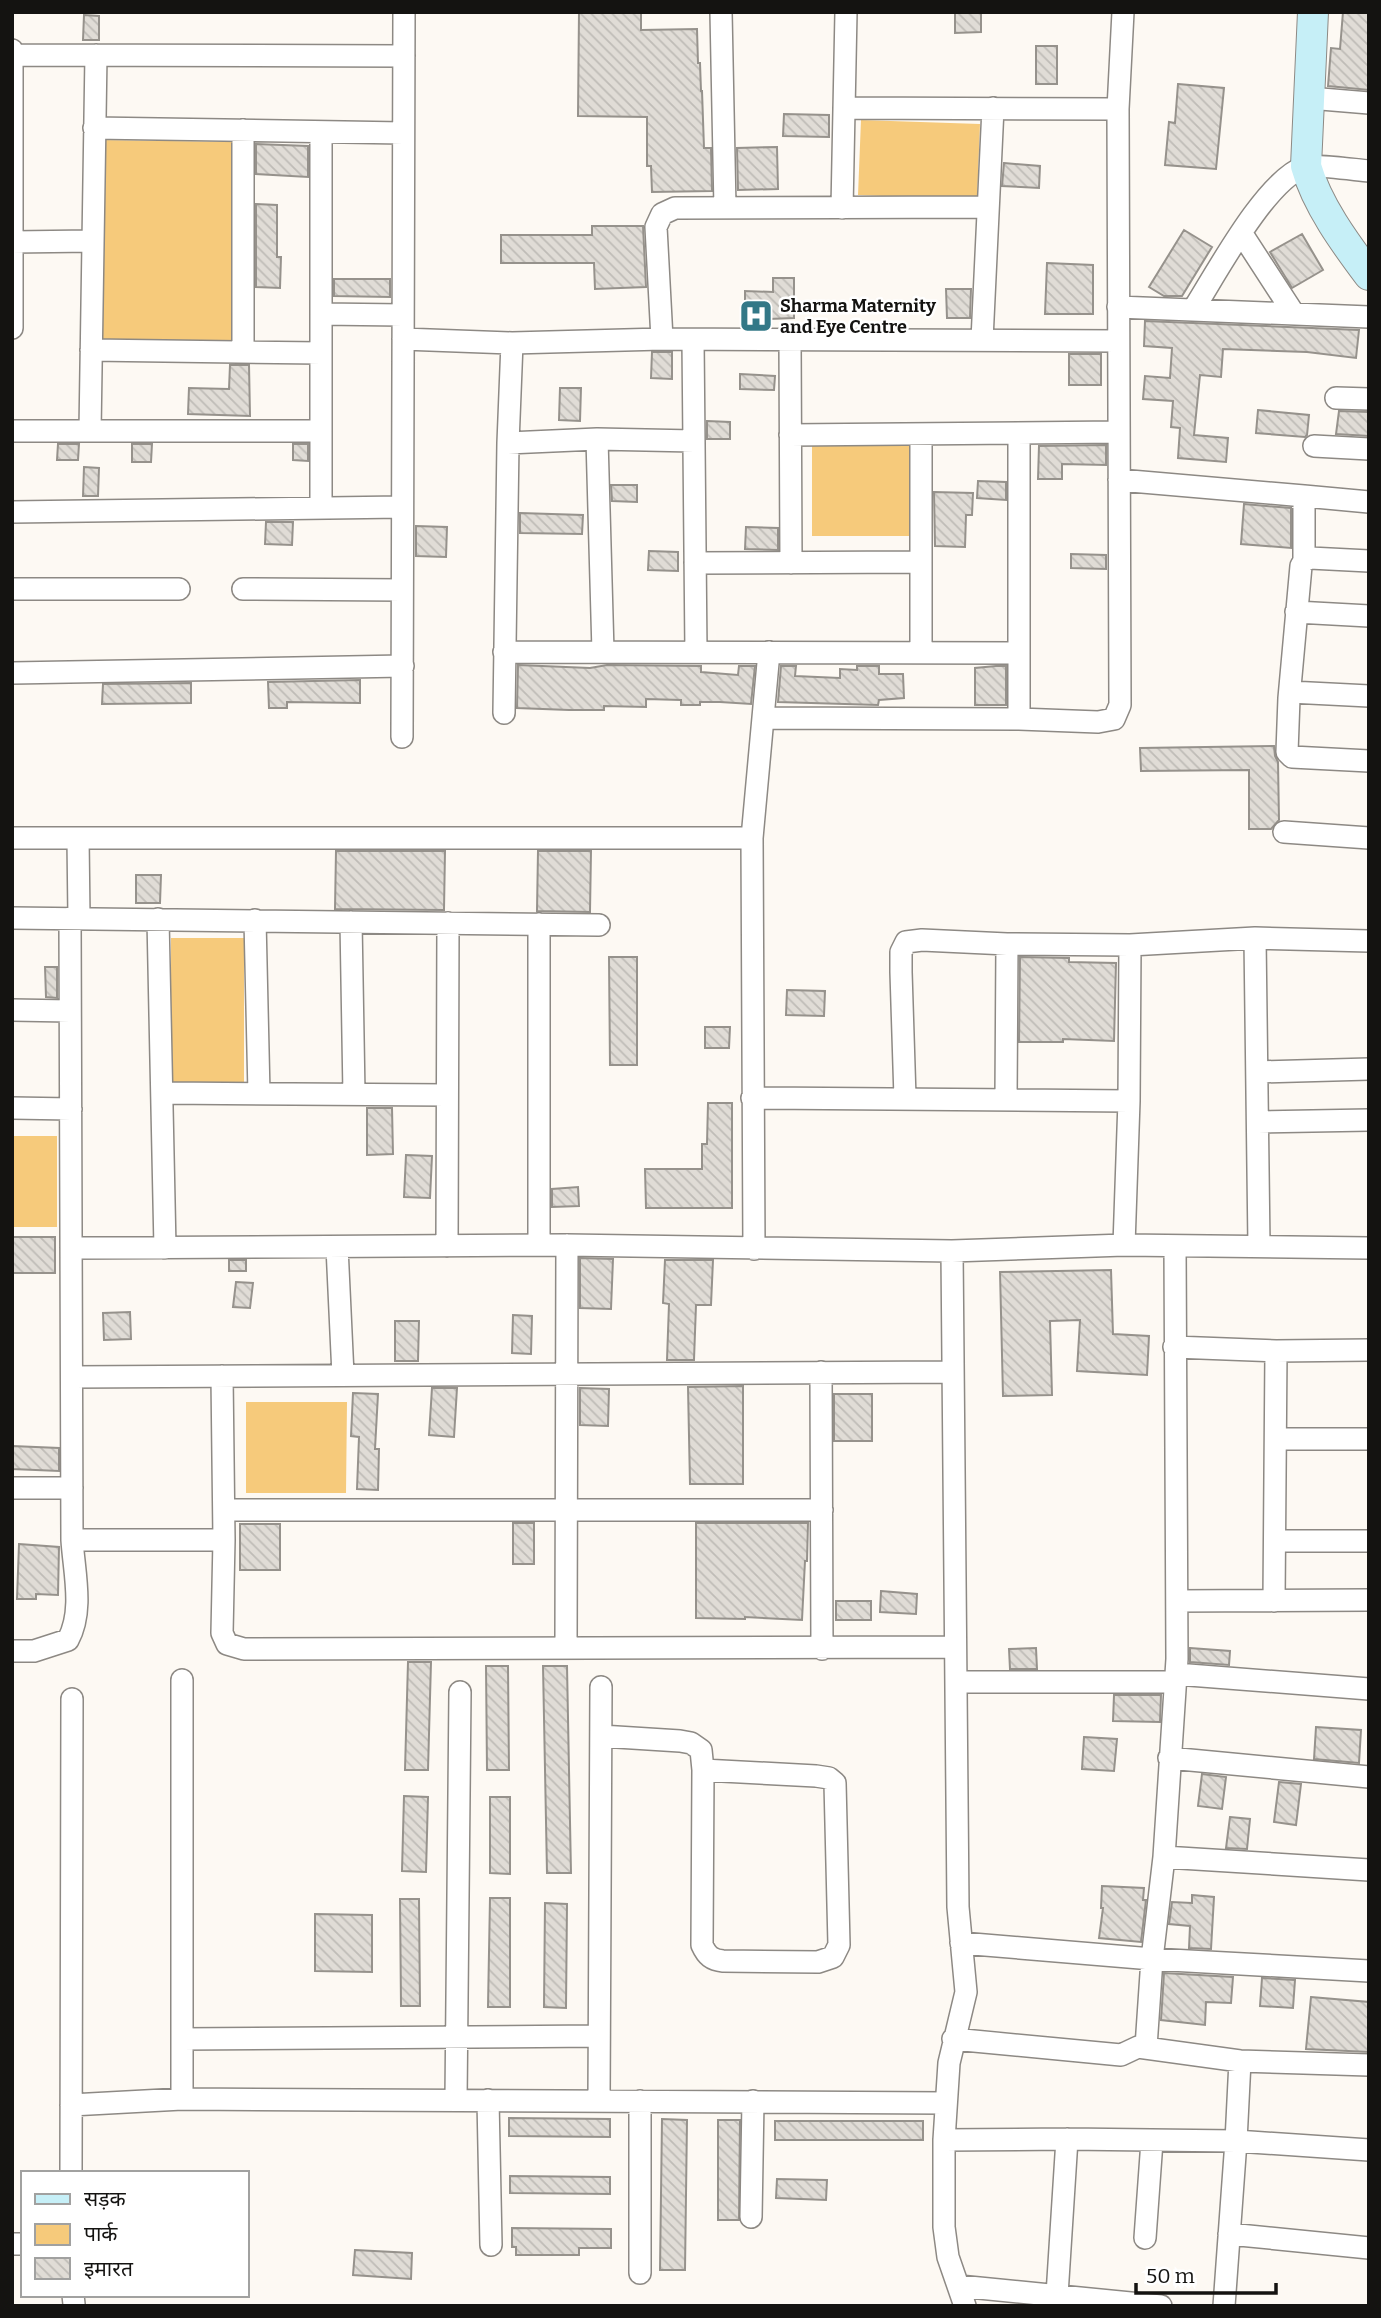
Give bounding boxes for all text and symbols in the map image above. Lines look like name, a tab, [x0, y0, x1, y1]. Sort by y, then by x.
place label: Sharma Maternity and Eye Centre	[780, 295, 937, 338]
hospital icon: Sharma Maternity and Eye Centre	[737, 297, 775, 335]
legend	[21, 2171, 248, 2297]
text: सड़क	[84, 2186, 126, 2212]
text: पार्क	[84, 2221, 118, 2247]
scale bar	[1136, 2252, 1276, 2296]
text: इमारत	[84, 2256, 134, 2282]
text: 50 m	[1146, 2263, 1195, 2289]

